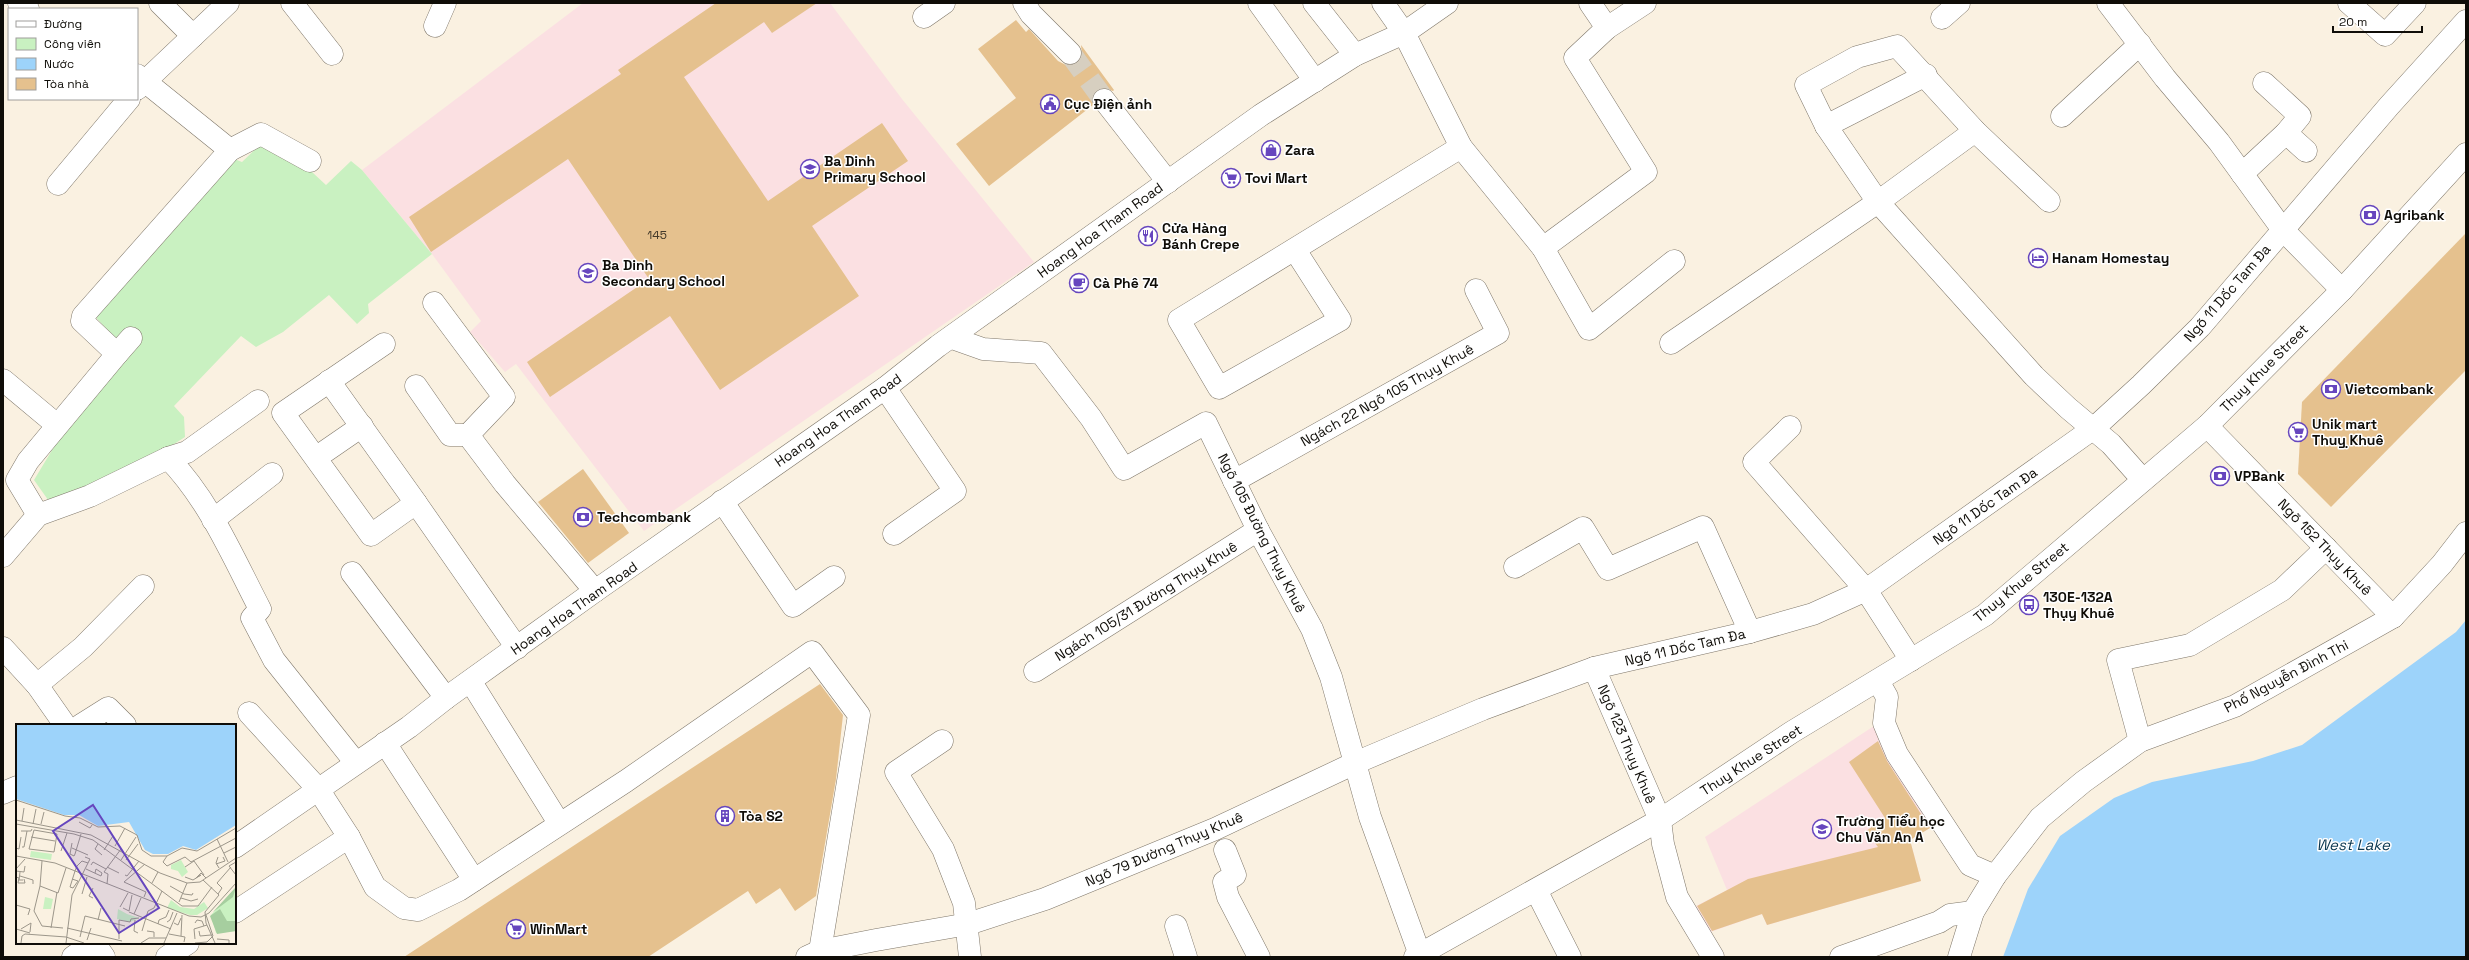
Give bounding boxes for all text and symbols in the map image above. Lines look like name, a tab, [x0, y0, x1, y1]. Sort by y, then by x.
legend	[8, 8, 138, 100]
scale bar	[2333, 8, 2422, 34]
text: 20 m	[2339, 14, 2367, 30]
text: Đường	[44, 16, 82, 32]
text: Công viên	[44, 36, 101, 52]
text: Nước	[44, 56, 74, 72]
text: Tòa nhà	[44, 76, 89, 92]
public building icon: Cục Điện ảnh	[1039, 93, 1061, 115]
place label: Cục Điện ảnh	[1064, 95, 1152, 113]
shop icon: Zara	[1260, 139, 1282, 161]
place label: Zara	[1285, 141, 1315, 159]
place label: Ba Dinh Primary School	[824, 152, 926, 186]
school or university icon: Ba Dinh Primary School	[799, 158, 821, 180]
supermarket icon: Tovi Mart	[1220, 167, 1242, 189]
place label: Tovi Mart	[1245, 169, 1308, 187]
street label: Hoang Hoa Tham Road	[1034, 178, 1166, 282]
bank icon: Agribank	[2359, 204, 2381, 226]
place label: Agribank	[2384, 206, 2445, 224]
place label: Cửa Hàng Bánh Crepe	[1162, 219, 1240, 253]
restaurant icon: Cửa Hàng Bánh Crepe	[1137, 225, 1159, 247]
house number: 145	[647, 227, 667, 243]
street label: Ngõ 11 Dốc Tam Đa	[2180, 241, 2274, 345]
hotel icon: Hanam Homestay	[2027, 247, 2049, 269]
place label: Hanam Homestay	[2052, 249, 2169, 267]
place label: Ba Dinh Secondary School	[602, 256, 725, 290]
school or university icon: Ba Dinh Secondary School	[577, 262, 599, 284]
cafe icon: Cà Phê 74	[1068, 272, 1090, 294]
place label: Cà Phê 74	[1093, 274, 1158, 292]
street label: Thuy Khue Street	[2216, 320, 2312, 416]
street label: Ngách 22 Ngõ 105 Thụy Khuê	[1297, 340, 1477, 450]
street label: Hoang Hoa Tham Road	[771, 369, 905, 471]
bank icon: Vietcombank	[2320, 378, 2342, 400]
place label: Vietcombank	[2345, 380, 2434, 398]
place label: Unik mart Thuỵ Khuê	[2312, 415, 2384, 449]
supermarket icon: Unik mart Thuỵ Khuê	[2287, 421, 2309, 443]
street label: Ngõ 105 Đường Thụy Khuê	[1214, 450, 1310, 616]
street label: Ngõ 11 Dốc Tam Đa	[1929, 463, 2041, 549]
bank icon: VPBank	[2209, 465, 2231, 487]
place label: VPBank	[2234, 467, 2285, 485]
street label: Ngõ 152 Thụy Khuê	[2274, 495, 2376, 599]
bank icon: Techcombank	[572, 506, 594, 528]
place label: Techcombank	[597, 508, 691, 526]
street label: Ngách 105/31 Đường Thụy Khuê	[1051, 537, 1241, 665]
street label: Thuy Khue Street	[1970, 538, 2072, 626]
street label: Hoang Hoa Tham Road	[507, 557, 641, 659]
place label: 130E-132A Thụy Khuê	[2043, 588, 2115, 622]
bus stop icon: 130E-132A Thụy Khuê	[2018, 594, 2040, 616]
street label: Ngõ 11 Dốc Tam Đa	[1623, 624, 1747, 670]
street label: Phố Nguyễn Đình Thi	[2221, 636, 2351, 716]
street label: Ngõ 123 Thụy Khuê	[1594, 682, 1660, 806]
street label: Thuy Khue Street	[1697, 720, 1805, 800]
inset map	[16, 724, 236, 944]
building icon: Tòa S2	[714, 805, 736, 827]
place label: Tòa S2	[739, 807, 783, 825]
street label: Ngõ 79 Đường Thụy Khuê	[1082, 808, 1246, 890]
place label: Trường Tiểu học Chu Văn An A	[1836, 812, 1945, 846]
school or university icon: Trường Tiểu học Chu Văn An A	[1811, 818, 1833, 840]
water label: West Lake	[2316, 835, 2391, 854]
supermarket icon: WinMart	[505, 918, 527, 940]
place label: WinMart	[530, 920, 587, 938]

